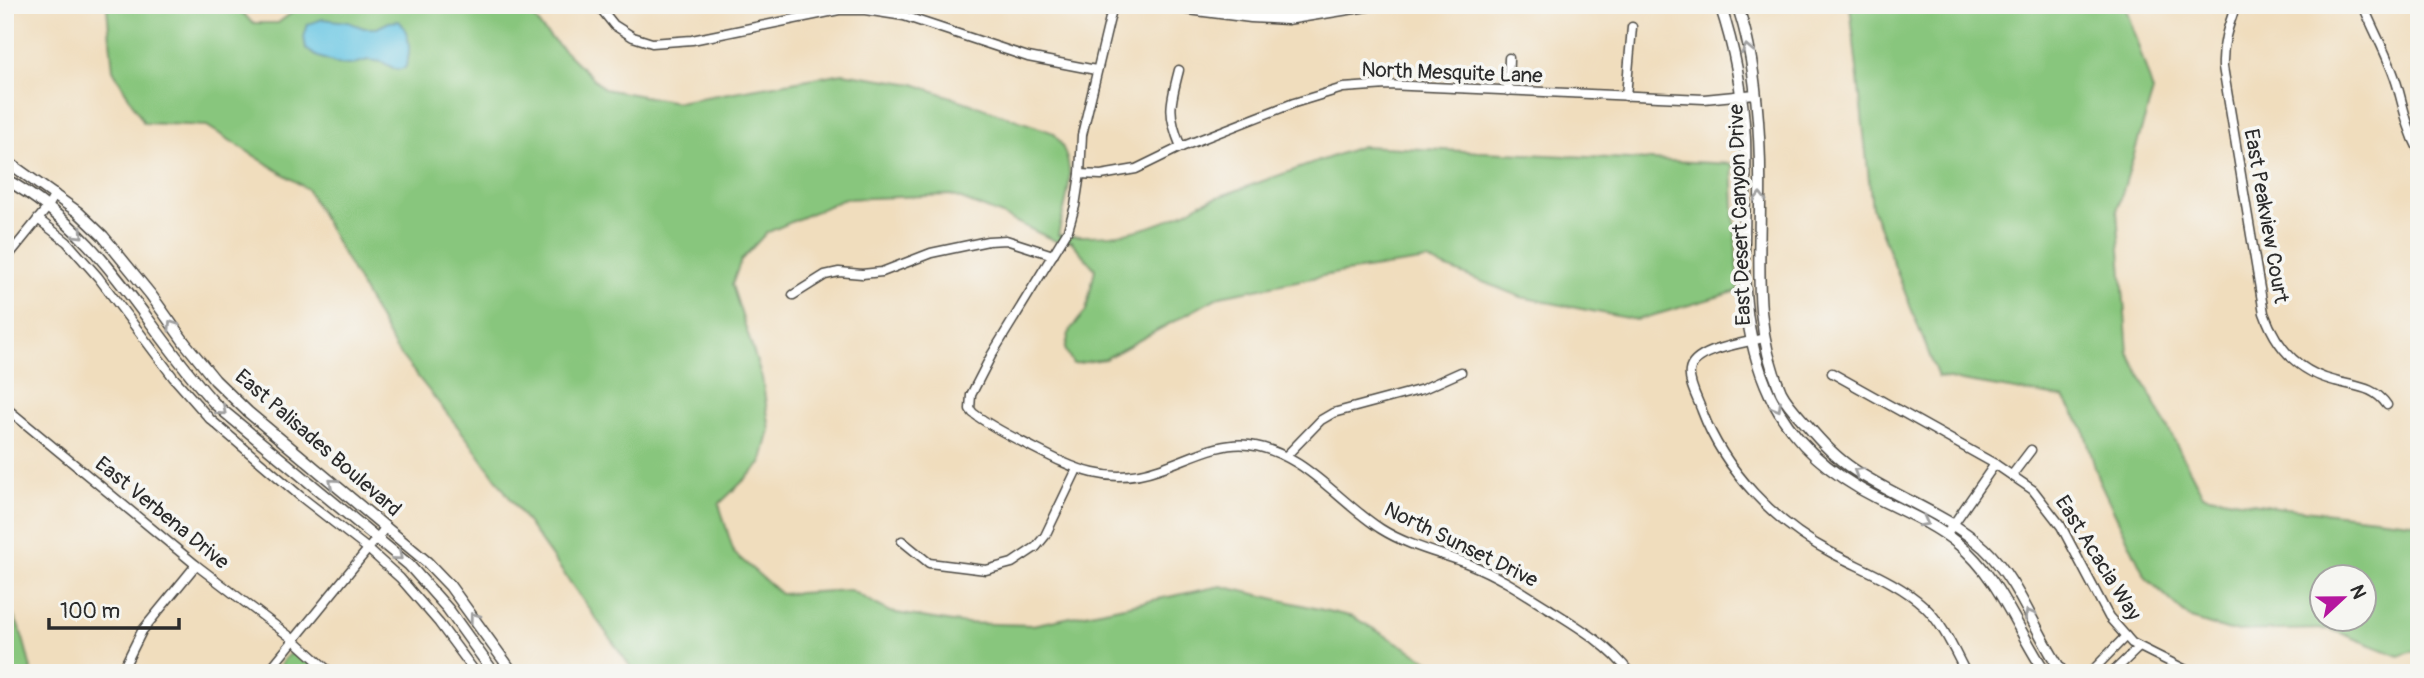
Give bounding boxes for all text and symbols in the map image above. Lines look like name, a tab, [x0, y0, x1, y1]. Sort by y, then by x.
one-way arrow	[1741, 43, 1756, 55]
street label: North Mesquite Lane	[1361, 56, 1544, 90]
street label: East Desert Canyon Drive	[1723, 103, 1757, 326]
street label: East Peakview Court	[2237, 127, 2295, 306]
one-way arrow	[1752, 191, 1768, 202]
one-way arrow	[71, 226, 84, 239]
one-way arrow	[167, 319, 180, 332]
street label: East Palisades Boulevard	[229, 363, 407, 523]
one-way arrow	[1769, 399, 1782, 412]
one-way arrow	[214, 402, 227, 415]
street label: East Verbena Drive	[89, 451, 235, 576]
one-way arrow	[1853, 467, 1866, 480]
one-way arrow	[329, 479, 342, 491]
street label: East Acacia Way	[2049, 490, 2147, 626]
street label: North Sunset Drive	[1380, 496, 1543, 594]
one-way arrow	[1917, 514, 1929, 527]
one-way arrow	[390, 547, 402, 560]
north arrow	[2308, 562, 2378, 632]
text: N	[2344, 582, 2371, 603]
scale bar	[49, 587, 178, 631]
text: 100 m	[60, 598, 120, 625]
one-way arrow	[2024, 609, 2037, 621]
one-way arrow	[469, 612, 482, 625]

